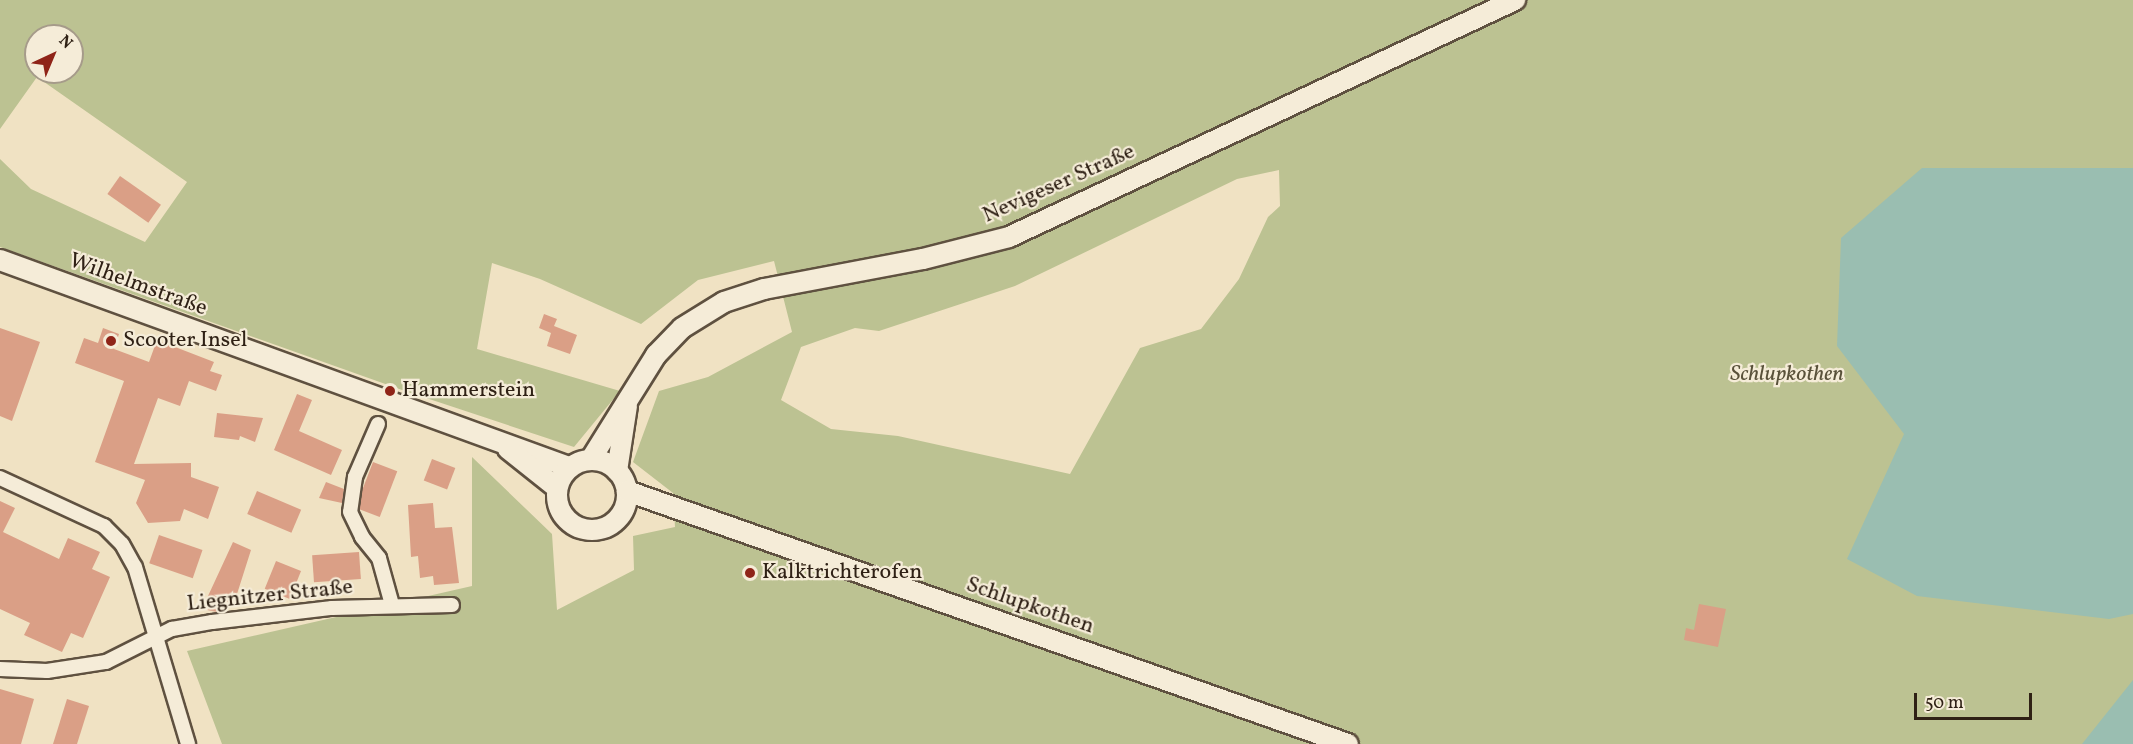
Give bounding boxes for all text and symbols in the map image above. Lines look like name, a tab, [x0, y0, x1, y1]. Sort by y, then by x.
north arrow	[24, 24, 84, 84]
text: N	[53, 31, 77, 54]
street label: Nevigeser Straße	[979, 139, 1139, 229]
street label: Wilhelmstraße	[65, 248, 211, 322]
place label: Scooter Insel	[123, 328, 247, 354]
marker: Scooter Insel	[104, 334, 118, 348]
park label: Schlupkothen	[1730, 362, 1844, 388]
place label: Hammerstein	[402, 378, 535, 404]
marker: Hammerstein	[383, 384, 397, 398]
place label: Kalktrichterofen	[762, 560, 922, 586]
marker: Kalktrichterofen	[743, 566, 757, 580]
street label: Schlupkothen	[963, 572, 1097, 640]
street label: Liegnitzer Straße	[186, 574, 354, 618]
scale bar	[1917, 681, 2036, 719]
text: 50 m	[1925, 691, 1964, 716]

